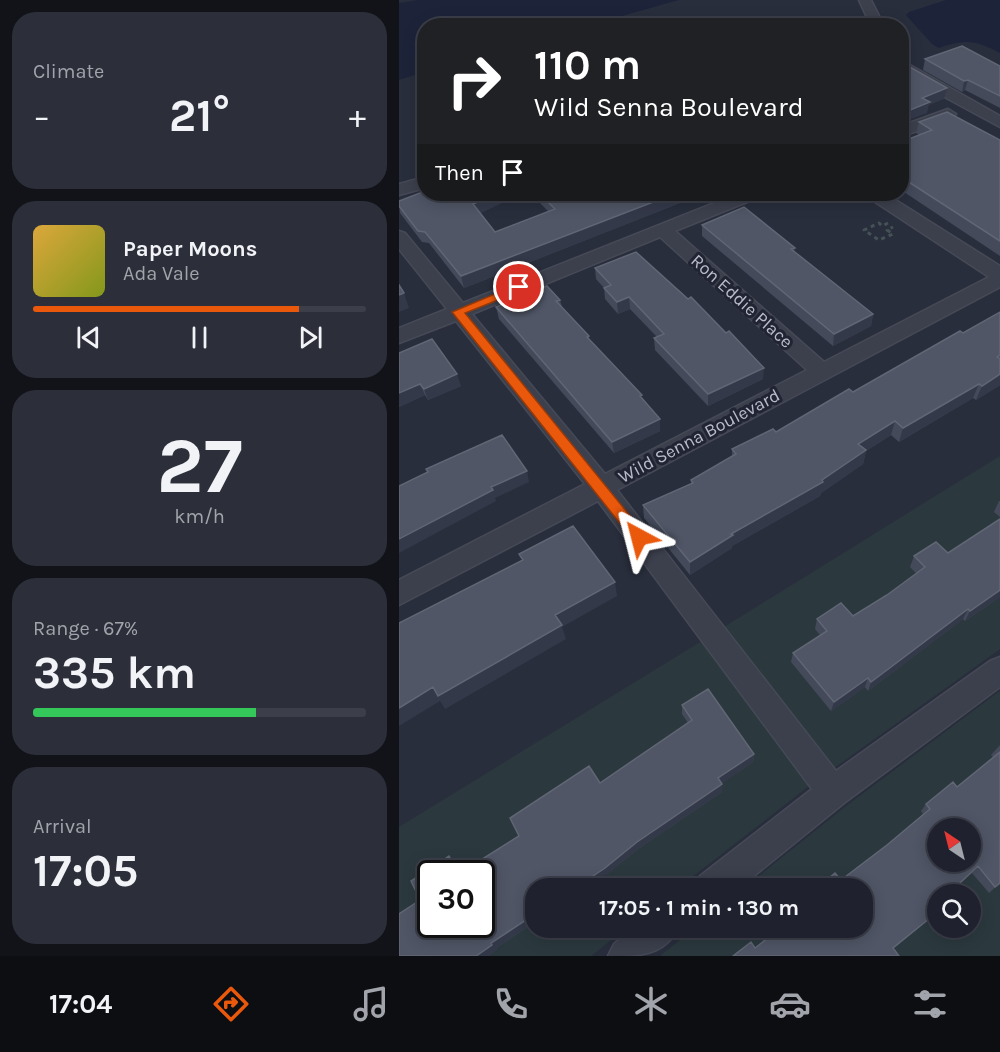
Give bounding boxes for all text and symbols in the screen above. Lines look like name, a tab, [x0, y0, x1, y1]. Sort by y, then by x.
text: 110 m	[534, 40, 641, 90]
icon: right	[435, 42, 513, 120]
text: Climate	[33, 60, 104, 83]
text: 21°	[169, 90, 230, 142]
text: Wild Senna Boulevard	[534, 91, 804, 123]
text: −	[33, 97, 50, 135]
text: +	[349, 97, 366, 135]
icon: arrive	[496, 156, 529, 189]
text: Then	[435, 160, 484, 186]
text: Paper Moons	[123, 236, 257, 262]
street label: Ron Eddie Place	[686, 249, 798, 353]
pin	[493, 261, 544, 312]
text: Ada Vale	[123, 262, 200, 285]
icon: arrive	[502, 270, 535, 303]
icon: previous	[72, 321, 105, 354]
icon: pause	[183, 321, 216, 354]
icon: next	[294, 321, 327, 354]
street label: Wild Senna Boulevard	[614, 384, 784, 488]
text: 27	[157, 420, 243, 512]
text: km/h	[174, 505, 225, 528]
position arrow	[607, 505, 671, 569]
text: Range · 67%	[33, 617, 138, 640]
text: 335 km	[33, 647, 196, 699]
text: Arrival	[33, 815, 92, 838]
north arrow	[927, 818, 981, 872]
map controls	[927, 818, 981, 938]
text: 17:05	[33, 845, 138, 897]
speed limit sign: 30	[417, 860, 495, 938]
button: search	[927, 884, 981, 938]
text: 17:05 · 1 min · 130 m	[599, 895, 799, 921]
icon: directions	[210, 983, 252, 1025]
icon: music	[350, 983, 392, 1025]
icon: phone	[490, 983, 532, 1025]
icon: climate	[630, 983, 672, 1025]
icon: car	[769, 983, 811, 1025]
icon: filters	[909, 983, 951, 1025]
text: 17:04	[49, 988, 112, 1020]

